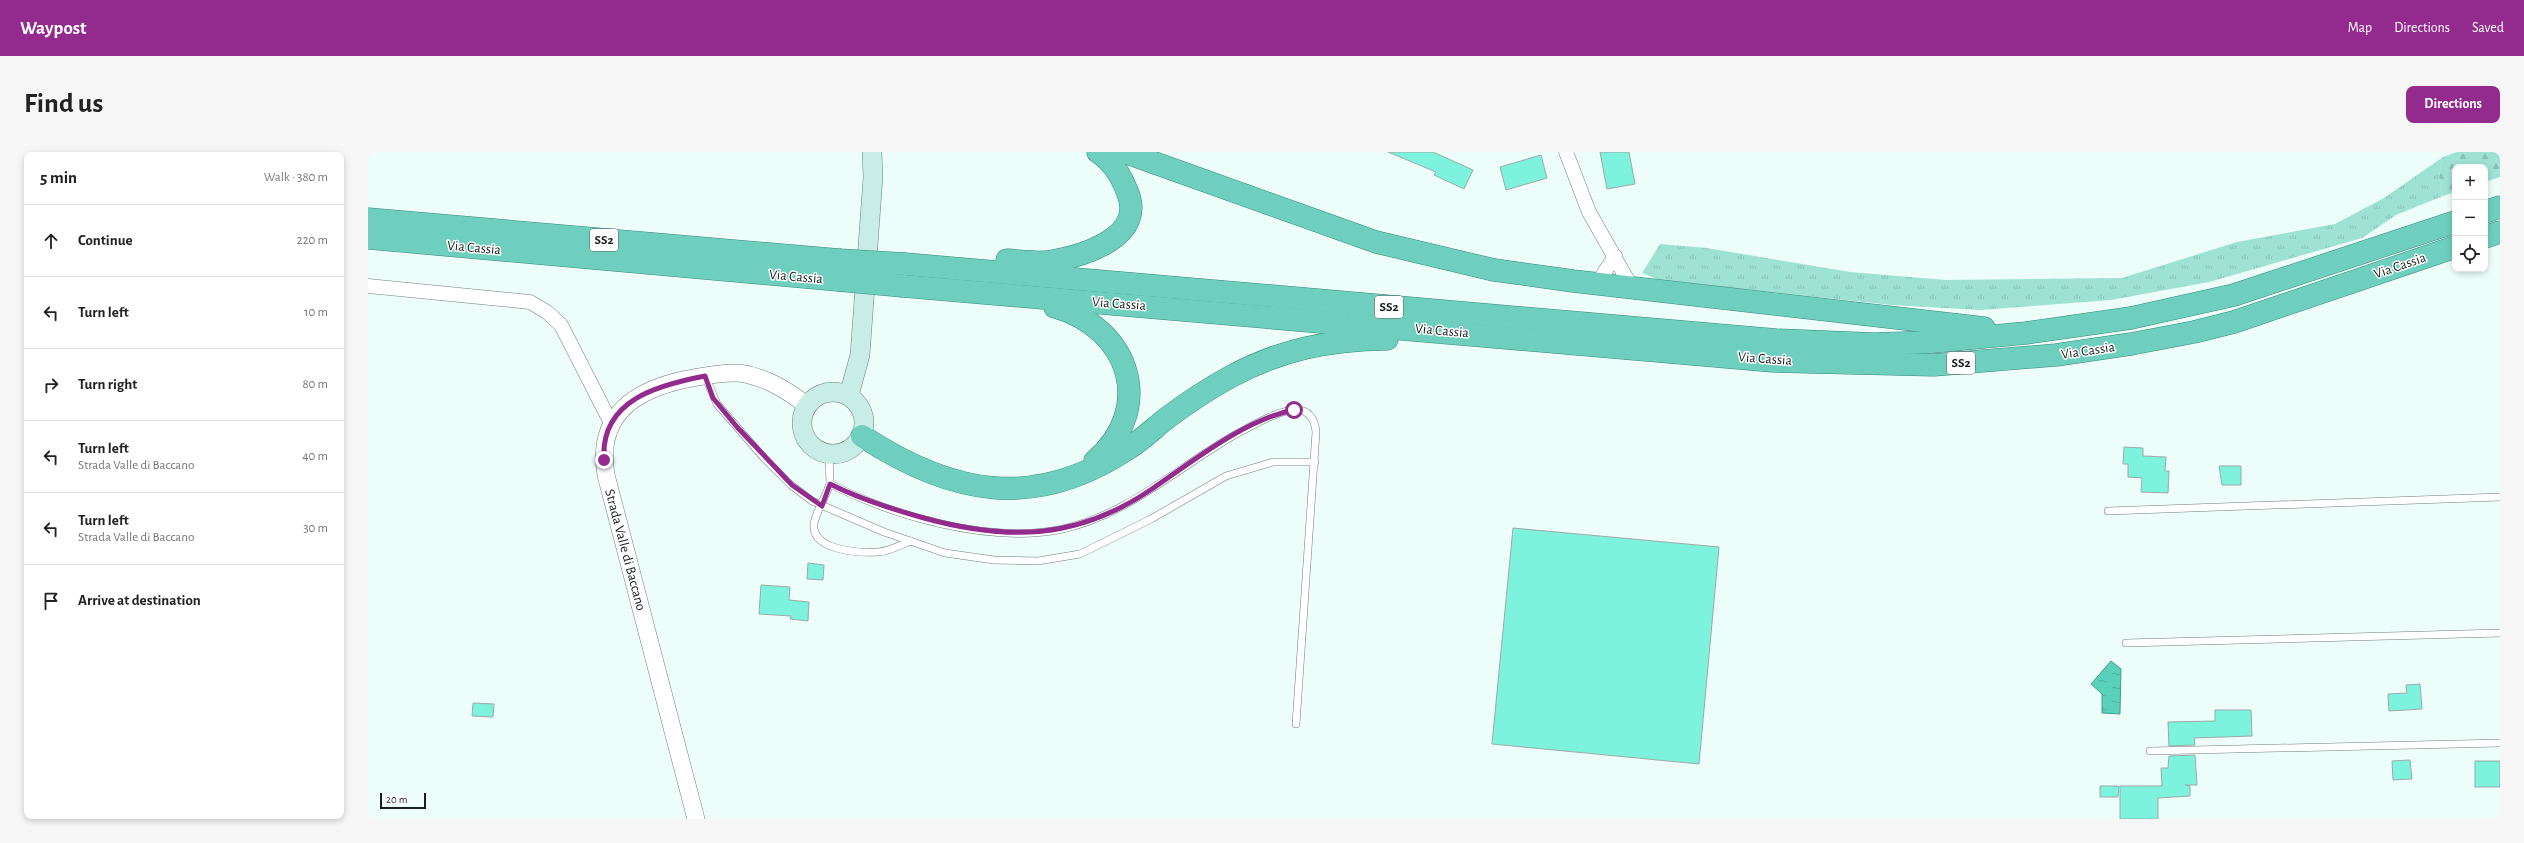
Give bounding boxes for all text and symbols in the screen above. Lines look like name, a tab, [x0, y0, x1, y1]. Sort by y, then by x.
text: Waypost	[20, 19, 87, 38]
text: Map	[2348, 21, 2372, 35]
text: Directions	[2394, 21, 2450, 35]
text: Saved	[2472, 21, 2504, 35]
button: Directions	[2406, 86, 2500, 123]
text: Find us	[24, 90, 103, 118]
map controls	[2452, 164, 2488, 272]
button: +	[2452, 164, 2488, 200]
text: 5 min	[40, 169, 77, 186]
text: Walk · 380 m	[264, 171, 328, 184]
button: −	[2452, 200, 2488, 236]
road number: SS2	[590, 229, 618, 251]
icon: ahead	[40, 230, 62, 252]
text: Continue	[78, 233, 133, 248]
text: 220 m	[297, 234, 328, 247]
button: locate	[2452, 236, 2488, 272]
street label: Via Cassia	[446, 239, 502, 257]
street label: Via Cassia	[2372, 250, 2428, 281]
street label: Via Cassia	[768, 268, 824, 286]
street label: Via Cassia	[1092, 295, 1147, 313]
road number: SS2	[1375, 296, 1403, 318]
icon: left	[40, 302, 62, 324]
text: Turn left	[78, 305, 129, 320]
text: 10 m	[304, 306, 328, 319]
street label: Via Cassia	[1414, 322, 1470, 340]
street label: Via Cassia	[2060, 340, 2116, 362]
street label: Via Cassia	[1738, 350, 1793, 368]
road number: SS2	[1947, 352, 1975, 374]
icon: right	[40, 374, 62, 396]
text: Turn right	[78, 377, 137, 392]
text: 80 m	[302, 378, 328, 391]
route start	[1285, 401, 1303, 419]
text: Turn left	[78, 441, 129, 456]
icon: left	[40, 446, 62, 468]
text: 40 m	[302, 450, 328, 463]
route end	[595, 451, 613, 469]
text: Strada Valle di Baccano	[78, 459, 194, 472]
street label: Strada Valle di Baccano	[602, 488, 648, 612]
text: Turn left	[78, 513, 129, 528]
icon: left	[40, 518, 62, 540]
text: 30 m	[303, 522, 328, 535]
text: Strada Valle di Baccano	[78, 531, 194, 544]
icon: arrive	[40, 590, 62, 612]
text: Arrive at destination	[78, 593, 201, 608]
scale bar	[380, 791, 426, 810]
text: 20 m	[386, 794, 407, 805]

